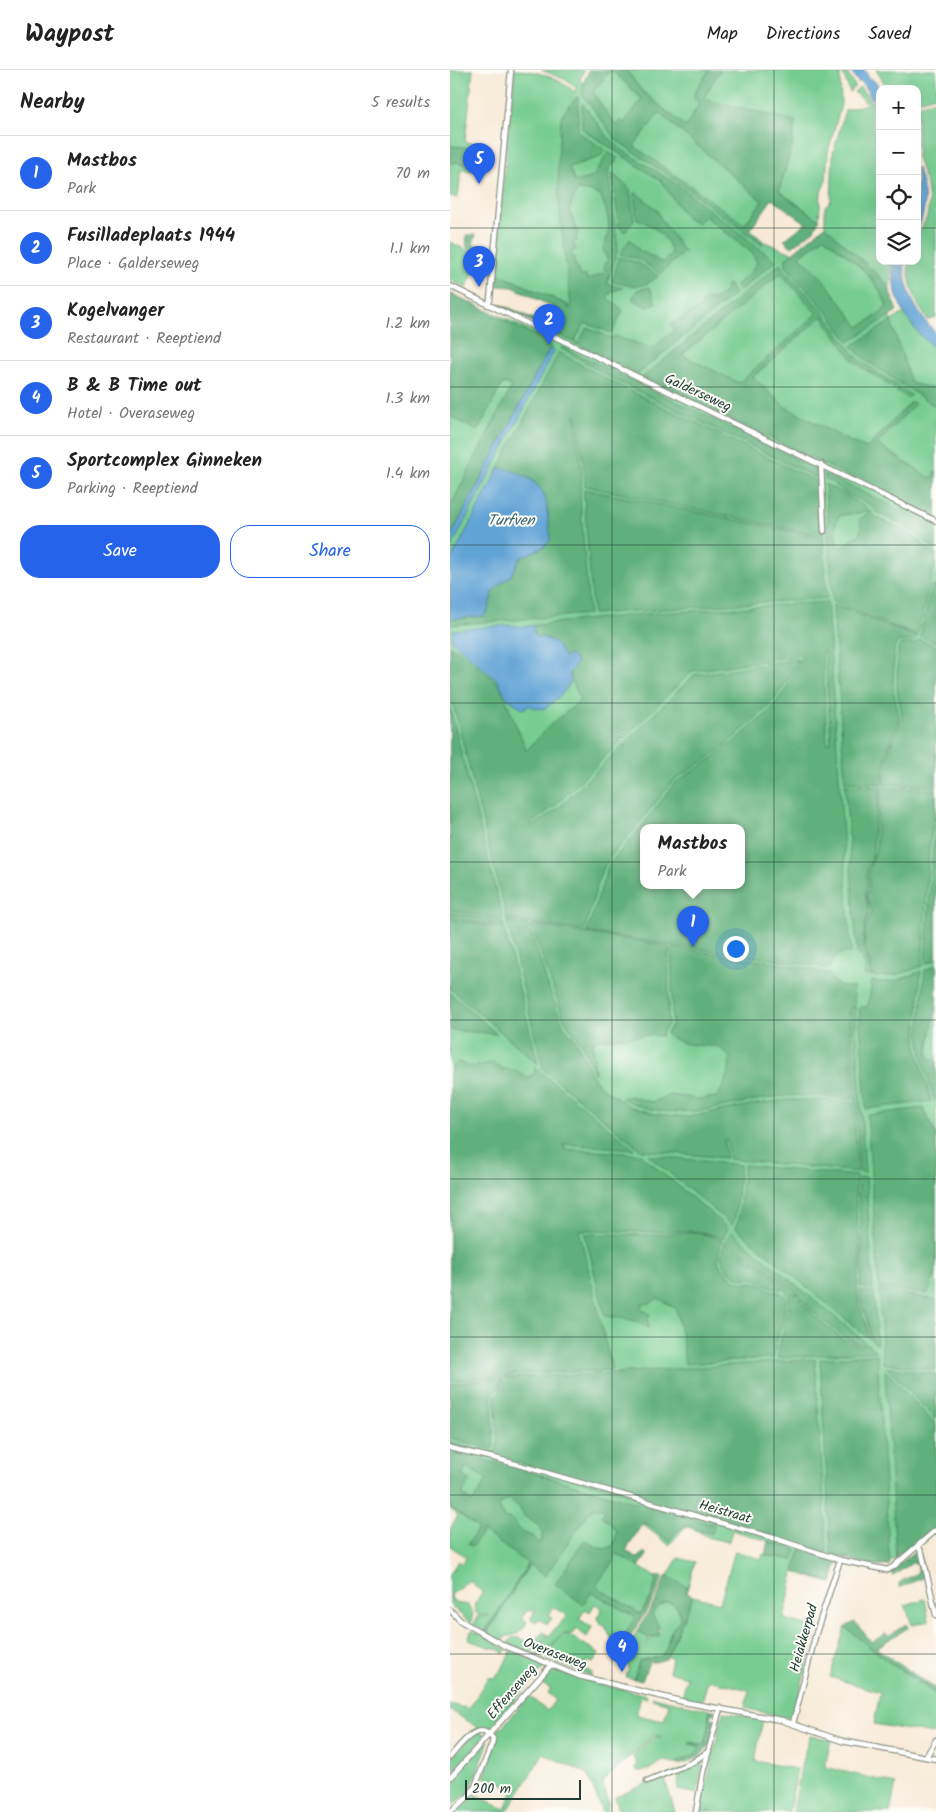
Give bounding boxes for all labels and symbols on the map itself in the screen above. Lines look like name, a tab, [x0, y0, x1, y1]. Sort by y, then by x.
pin: 5	[463, 143, 495, 184]
pin: 3	[463, 246, 495, 287]
pin: 2	[533, 304, 565, 345]
street label: Galderseweg	[661, 368, 735, 418]
water label: Turfven	[488, 509, 535, 533]
pin: 1	[677, 906, 709, 947]
your location	[723, 936, 749, 962]
street label: Heistraat	[696, 1494, 754, 1530]
street label: Heiakkerpad	[784, 1600, 824, 1675]
pin: 4	[606, 1631, 638, 1672]
street label: Overaseweg	[520, 1632, 590, 1676]
street label: Effenseweg	[482, 1659, 542, 1725]
scale bar	[465, 1777, 581, 1800]

